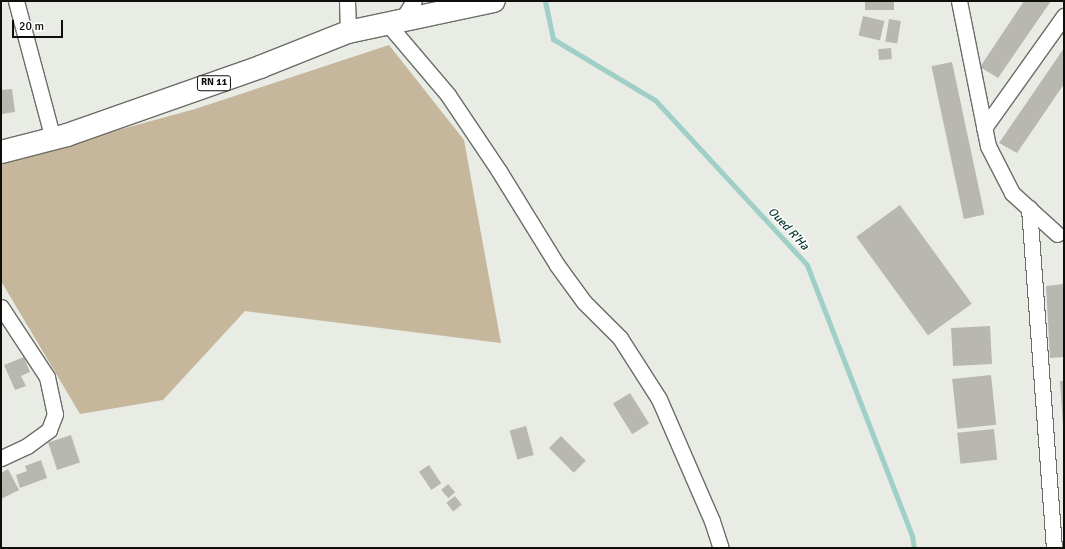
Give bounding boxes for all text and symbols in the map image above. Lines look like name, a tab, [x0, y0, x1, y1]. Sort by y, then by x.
scale bar	[14, 12, 65, 38]
text: 20 m	[19, 19, 44, 34]
road number: RN 11	[196, 75, 232, 91]
water label: Oued R'Ha	[765, 205, 811, 253]

